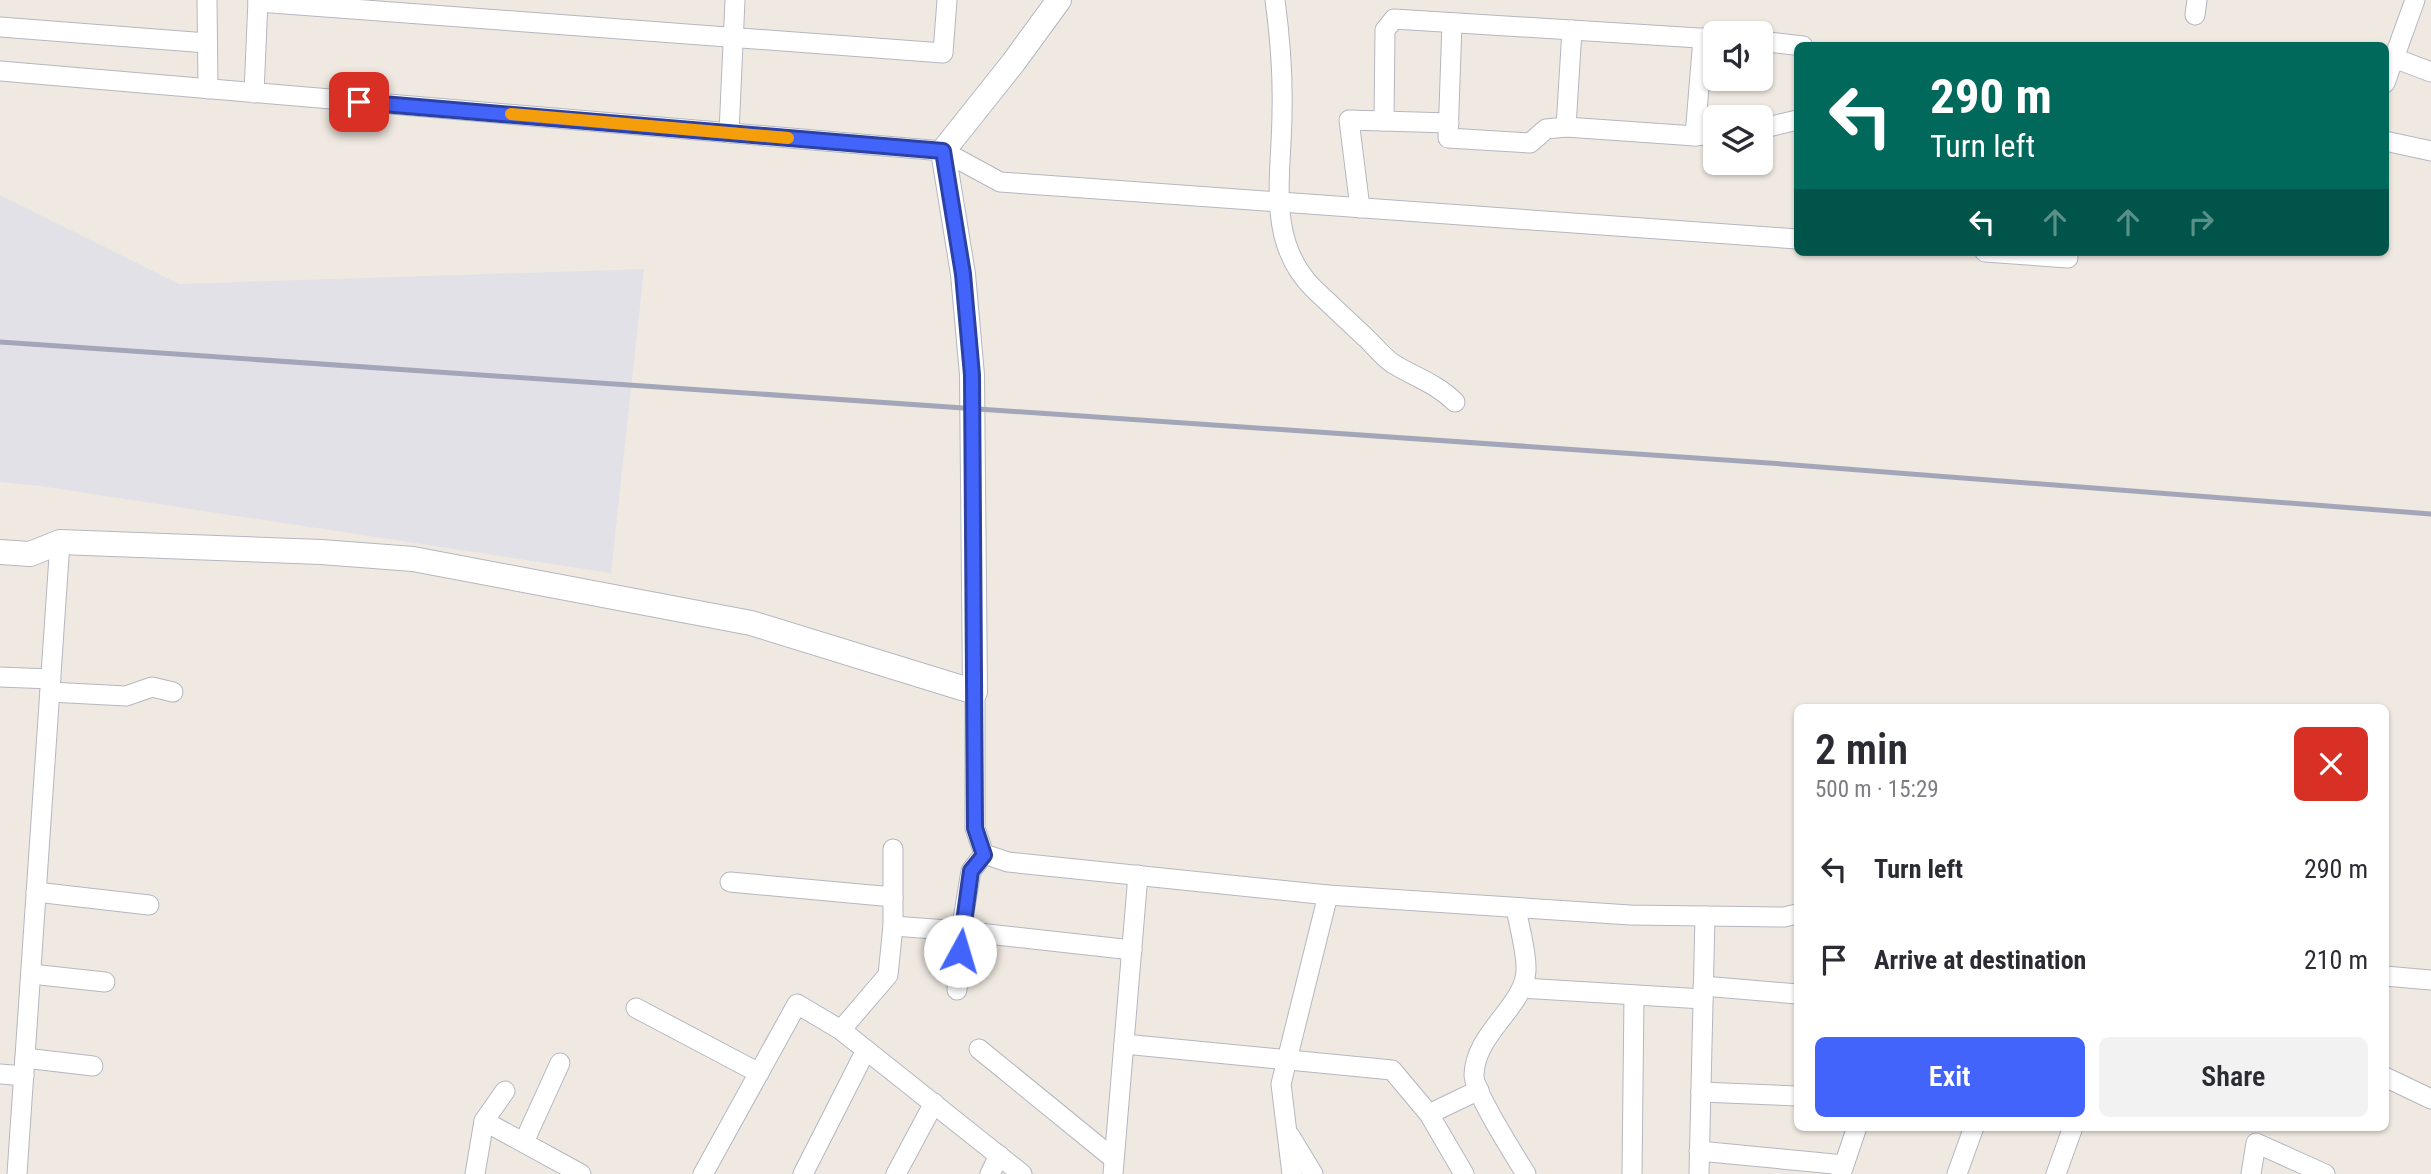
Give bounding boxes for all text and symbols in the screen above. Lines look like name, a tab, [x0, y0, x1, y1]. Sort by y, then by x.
map controls	[1703, 21, 1773, 175]
button: sound	[1703, 21, 1773, 91]
text: 290 m	[1930, 68, 2052, 125]
icon: left	[1815, 70, 1906, 161]
pin	[329, 72, 389, 132]
icon: arrive	[340, 83, 378, 121]
button: layers	[1703, 105, 1773, 175]
text: Turn left	[1930, 127, 2035, 165]
icon: left	[1963, 203, 2001, 241]
icon: ahead	[2036, 203, 2074, 241]
icon: ahead	[2109, 203, 2147, 241]
icon: right	[2182, 203, 2220, 241]
text: 2 min	[1815, 725, 1908, 774]
button: close	[2294, 727, 2368, 801]
text: 500 m · 15:29	[1815, 776, 1939, 803]
icon: left	[1815, 850, 1853, 888]
text: Turn left	[1874, 854, 1963, 884]
text: 290 m	[2304, 854, 2368, 884]
position arrow	[923, 914, 997, 988]
icon: arrive	[1815, 941, 1853, 979]
text: Arrive at destination	[1874, 945, 2086, 975]
text: 210 m	[2304, 945, 2368, 975]
button: Exit	[1815, 1037, 2085, 1117]
button: Share	[2099, 1037, 2368, 1117]

